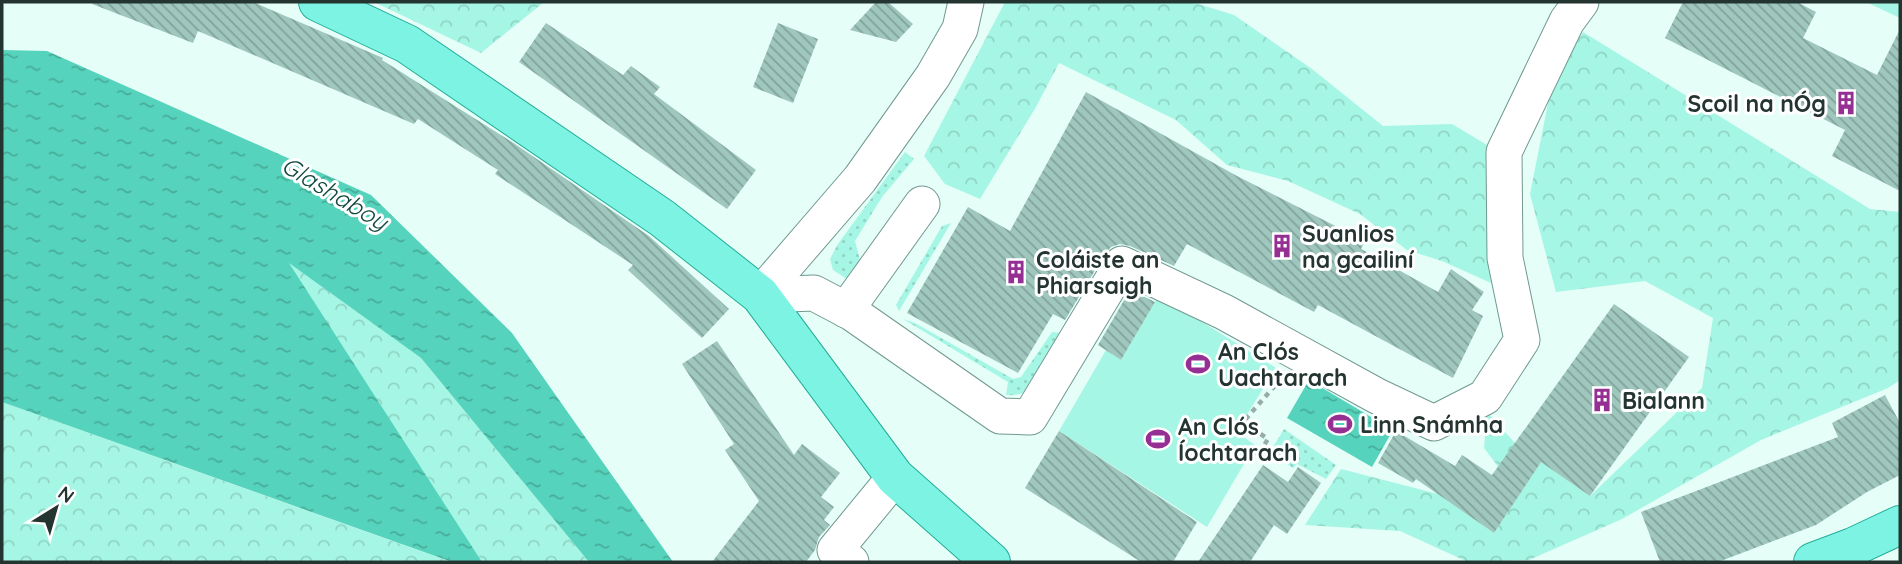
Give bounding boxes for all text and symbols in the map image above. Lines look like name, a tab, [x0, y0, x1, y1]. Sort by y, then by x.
place label: Scoil na nÓg	[1687, 89, 1826, 118]
building icon: Scoil na nÓg	[1832, 89, 1860, 117]
water label: Glashaboy	[276, 150, 395, 237]
place label: Suanlios na gcailiní	[1302, 219, 1415, 274]
building icon: Suanlios na gcailiní	[1268, 232, 1296, 260]
place label: Coláiste an Phiarsaigh	[1036, 245, 1159, 300]
building icon: Coláiste an Phiarsaigh	[1002, 258, 1030, 286]
place label: An Clós Uachtarach	[1218, 337, 1348, 392]
sports icon: An Clós Uachtarach	[1184, 350, 1212, 378]
building icon: Bialann	[1588, 386, 1616, 414]
place label: Bialann	[1622, 386, 1705, 415]
sports icon: Linn Snámha	[1326, 410, 1354, 438]
place label: Linn Snámha	[1360, 410, 1503, 439]
place label: An Clós Íochtarach	[1178, 412, 1298, 467]
sports icon: An Clós Íochtarach	[1144, 425, 1172, 453]
north arrow	[21, 473, 91, 543]
text: N	[53, 481, 79, 508]

